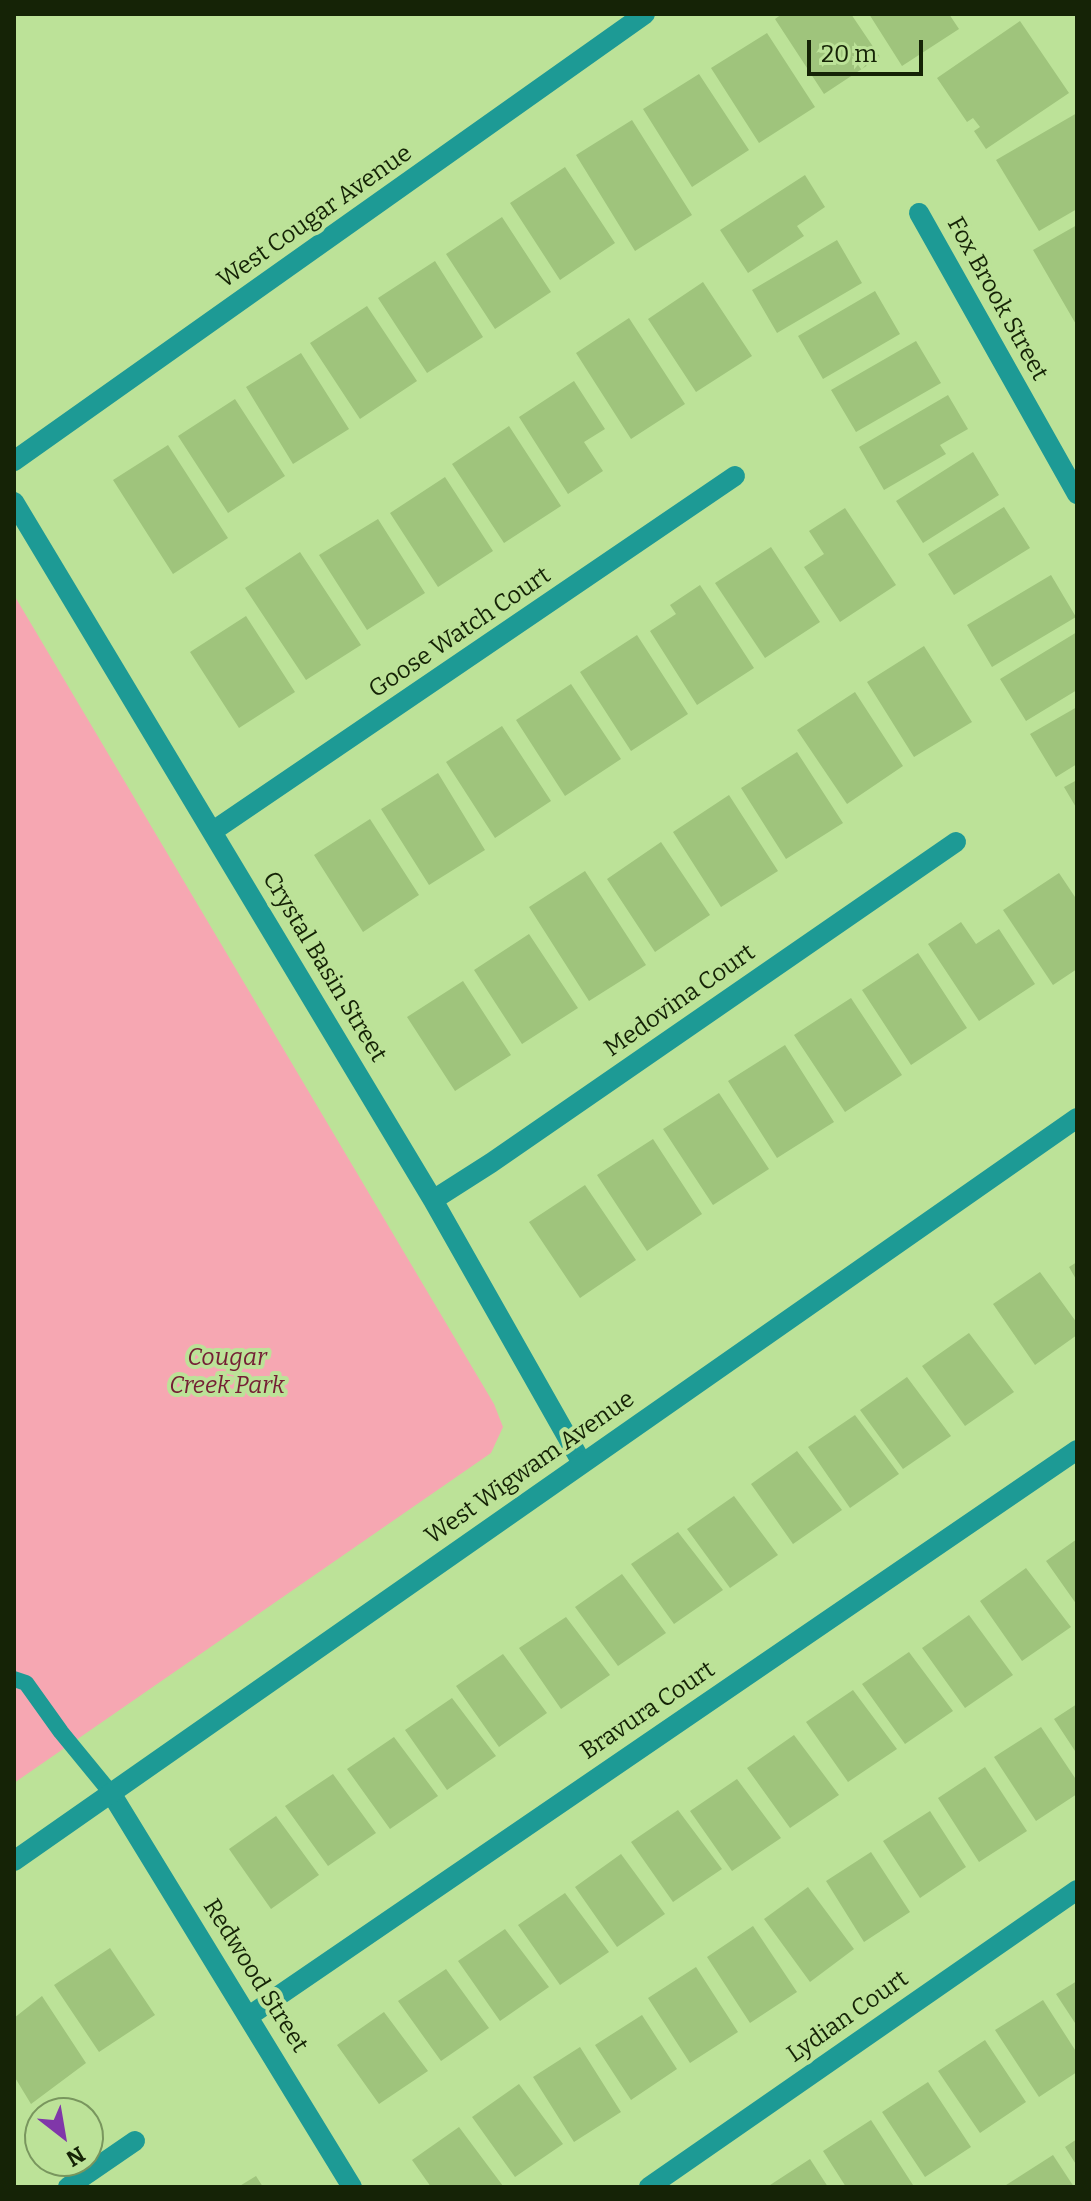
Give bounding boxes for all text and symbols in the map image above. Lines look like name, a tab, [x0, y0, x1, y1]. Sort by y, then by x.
scale bar	[811, 24, 927, 74]
text: 20 m	[821, 40, 877, 68]
street label: West Cougar Avenue	[212, 139, 418, 295]
street label: Fox Brook Street	[940, 212, 1054, 386]
street label: Goose Watch Court	[364, 561, 556, 705]
street label: Crystal Basin Street	[256, 867, 392, 1067]
street label: Medovina Court	[599, 938, 761, 1064]
park label: Cougar Creek Park	[169, 1344, 285, 1400]
street label: West Wigwam Avenue	[420, 1385, 640, 1551]
street label: Bravura Court	[575, 1656, 721, 1766]
street label: Redwood Street	[196, 1894, 314, 2058]
street label: Lydian Court	[782, 1965, 914, 2069]
north arrow	[24, 2097, 104, 2177]
text: N	[61, 2140, 90, 2172]

